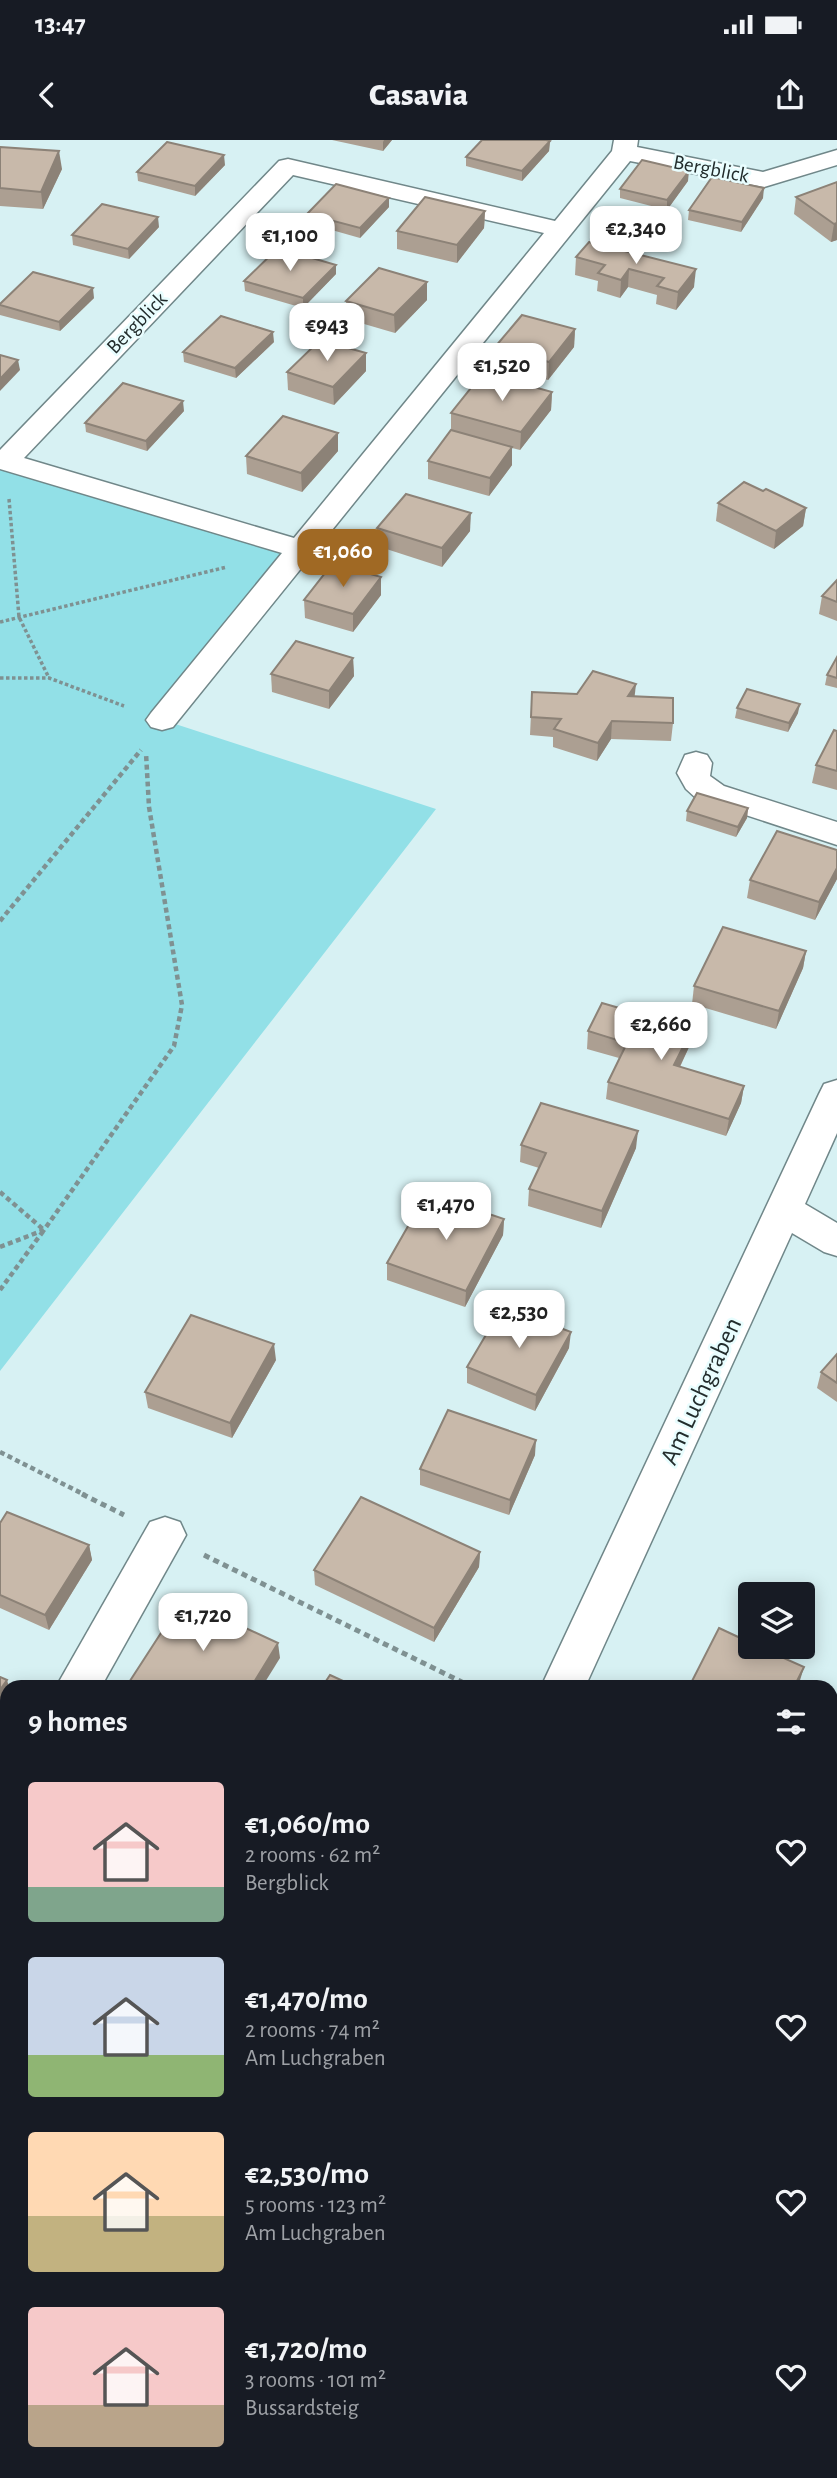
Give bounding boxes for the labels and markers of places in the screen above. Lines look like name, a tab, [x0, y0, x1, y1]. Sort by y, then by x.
pin: €2,340	[579, 206, 693, 266]
pin: €1,100	[233, 214, 347, 273]
pin: €943	[286, 304, 368, 363]
pin: €1,520	[445, 344, 559, 403]
pin: €1,060	[286, 530, 400, 589]
pin: €2,660	[604, 1002, 718, 1062]
pin: €1,470	[389, 1182, 503, 1242]
pin: €2,530	[462, 1290, 576, 1350]
pin: €1,720	[146, 1594, 260, 1653]

